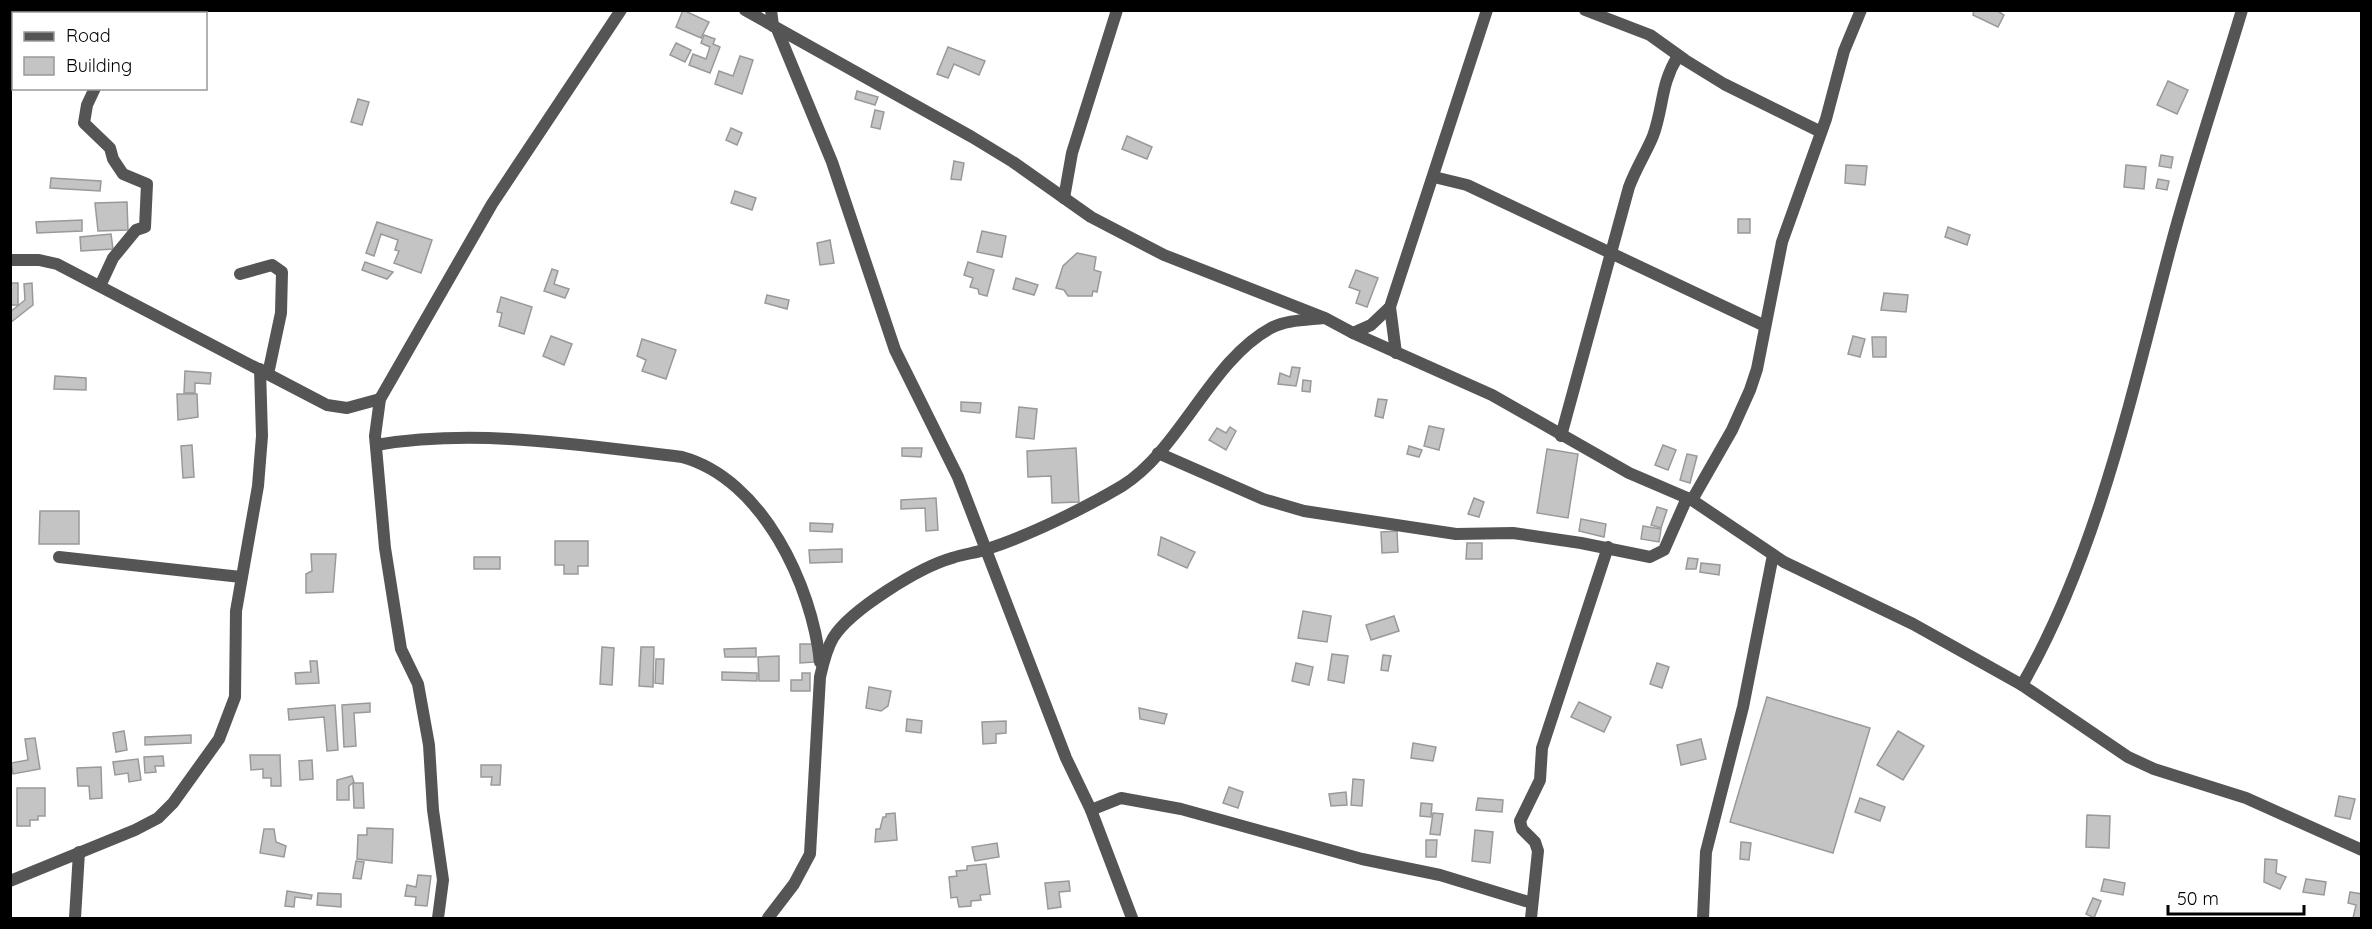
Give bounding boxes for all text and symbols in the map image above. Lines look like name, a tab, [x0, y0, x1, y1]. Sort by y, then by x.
legend	[12, 12, 207, 90]
text: Road	[66, 24, 111, 47]
text: Building	[66, 54, 132, 77]
scale bar	[2168, 878, 2304, 916]
text: 50 m	[2177, 887, 2219, 910]

